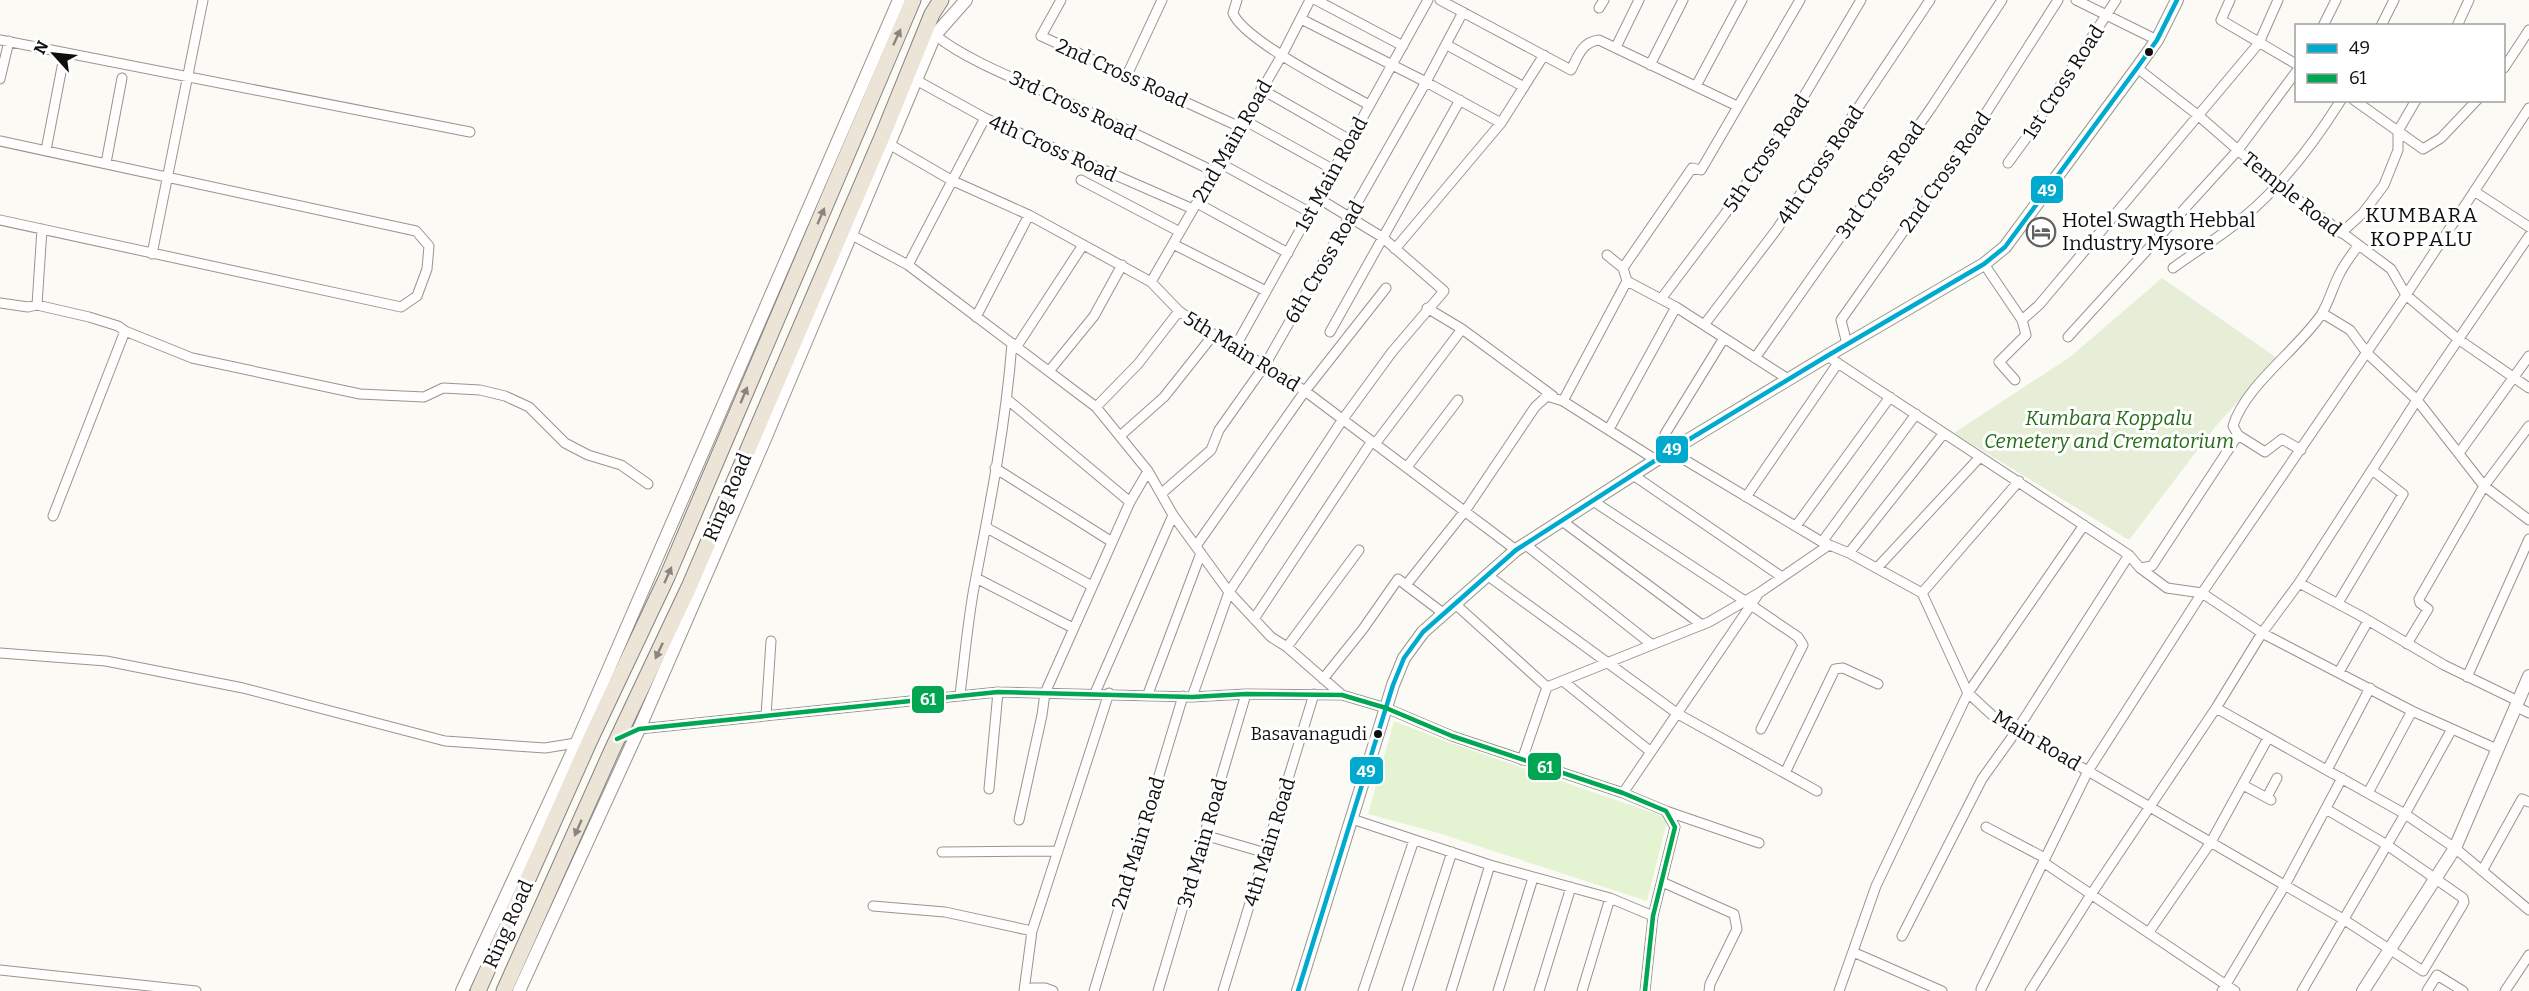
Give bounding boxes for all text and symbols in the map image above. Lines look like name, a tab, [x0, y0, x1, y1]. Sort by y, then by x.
street label: 1st Cross Road	[2017, 20, 2109, 144]
north arrow	[24, 24, 84, 84]
legend	[2295, 24, 2505, 102]
one-way arrow	[892, 28, 901, 45]
street label: 2nd Cross Road	[1052, 33, 1192, 113]
text: 49	[2349, 37, 2370, 59]
text: N	[30, 38, 52, 57]
unlabelled marker	[2143, 46, 2155, 58]
street label: 3rd Cross Road	[1006, 65, 1141, 145]
text: 61	[2349, 67, 2367, 89]
street label: 2nd Main Road	[1187, 75, 1277, 207]
street label: 5th Cross Road	[1718, 90, 1814, 216]
street label: 4th Cross Road	[1772, 101, 1868, 229]
street label: 2nd Cross Road	[1895, 107, 1996, 237]
street label: 4th Cross Road	[985, 109, 1121, 187]
street label: 1st Main Road	[1290, 113, 1372, 235]
street label: 3rd Cross Road	[1831, 117, 1929, 243]
street label: Temple Road	[2238, 147, 2346, 241]
line badge: 49	[2030, 175, 2064, 204]
text: 49	[2037, 181, 2057, 200]
street label: 6th Cross Road	[1279, 196, 1369, 328]
district label: KUMBARA KOPPALU	[2365, 202, 2479, 252]
one-way arrow	[816, 207, 826, 225]
place label: Hotel Swagth Hebbal Industry Mysore	[2062, 208, 2256, 255]
hotel icon: Hotel Swagth Hebbal Industry Mysore	[2025, 216, 2057, 248]
street label: 5th Main Road	[1180, 306, 1305, 396]
one-way arrow	[739, 386, 749, 404]
park label: Kumbara Koppalu Cemetery and Crematorium	[1984, 406, 2234, 453]
line badge: 49	[1655, 435, 1689, 464]
text: 49	[1662, 440, 1682, 459]
street label: Ring Road	[698, 449, 756, 545]
one-way arrow	[664, 566, 673, 584]
one-way arrow	[655, 642, 664, 659]
line badge: 61	[911, 685, 945, 714]
text: 61	[920, 690, 936, 709]
street label: Main Road	[1989, 704, 2085, 776]
place label: Basavanagudi	[1250, 723, 1367, 745]
marker: Basavanagudi	[1372, 728, 1384, 740]
line badge: 61	[1527, 752, 1562, 781]
line badge: 49	[1349, 756, 1384, 785]
text: 61	[1537, 758, 1553, 777]
text: 49	[1356, 762, 1376, 781]
street label: 2nd Main Road	[1106, 774, 1170, 912]
street label: 3rd Main Road	[1172, 775, 1232, 910]
street label: 4th Main Road	[1238, 775, 1300, 909]
one-way arrow	[573, 819, 582, 836]
street label: Ring Road	[478, 876, 538, 972]

